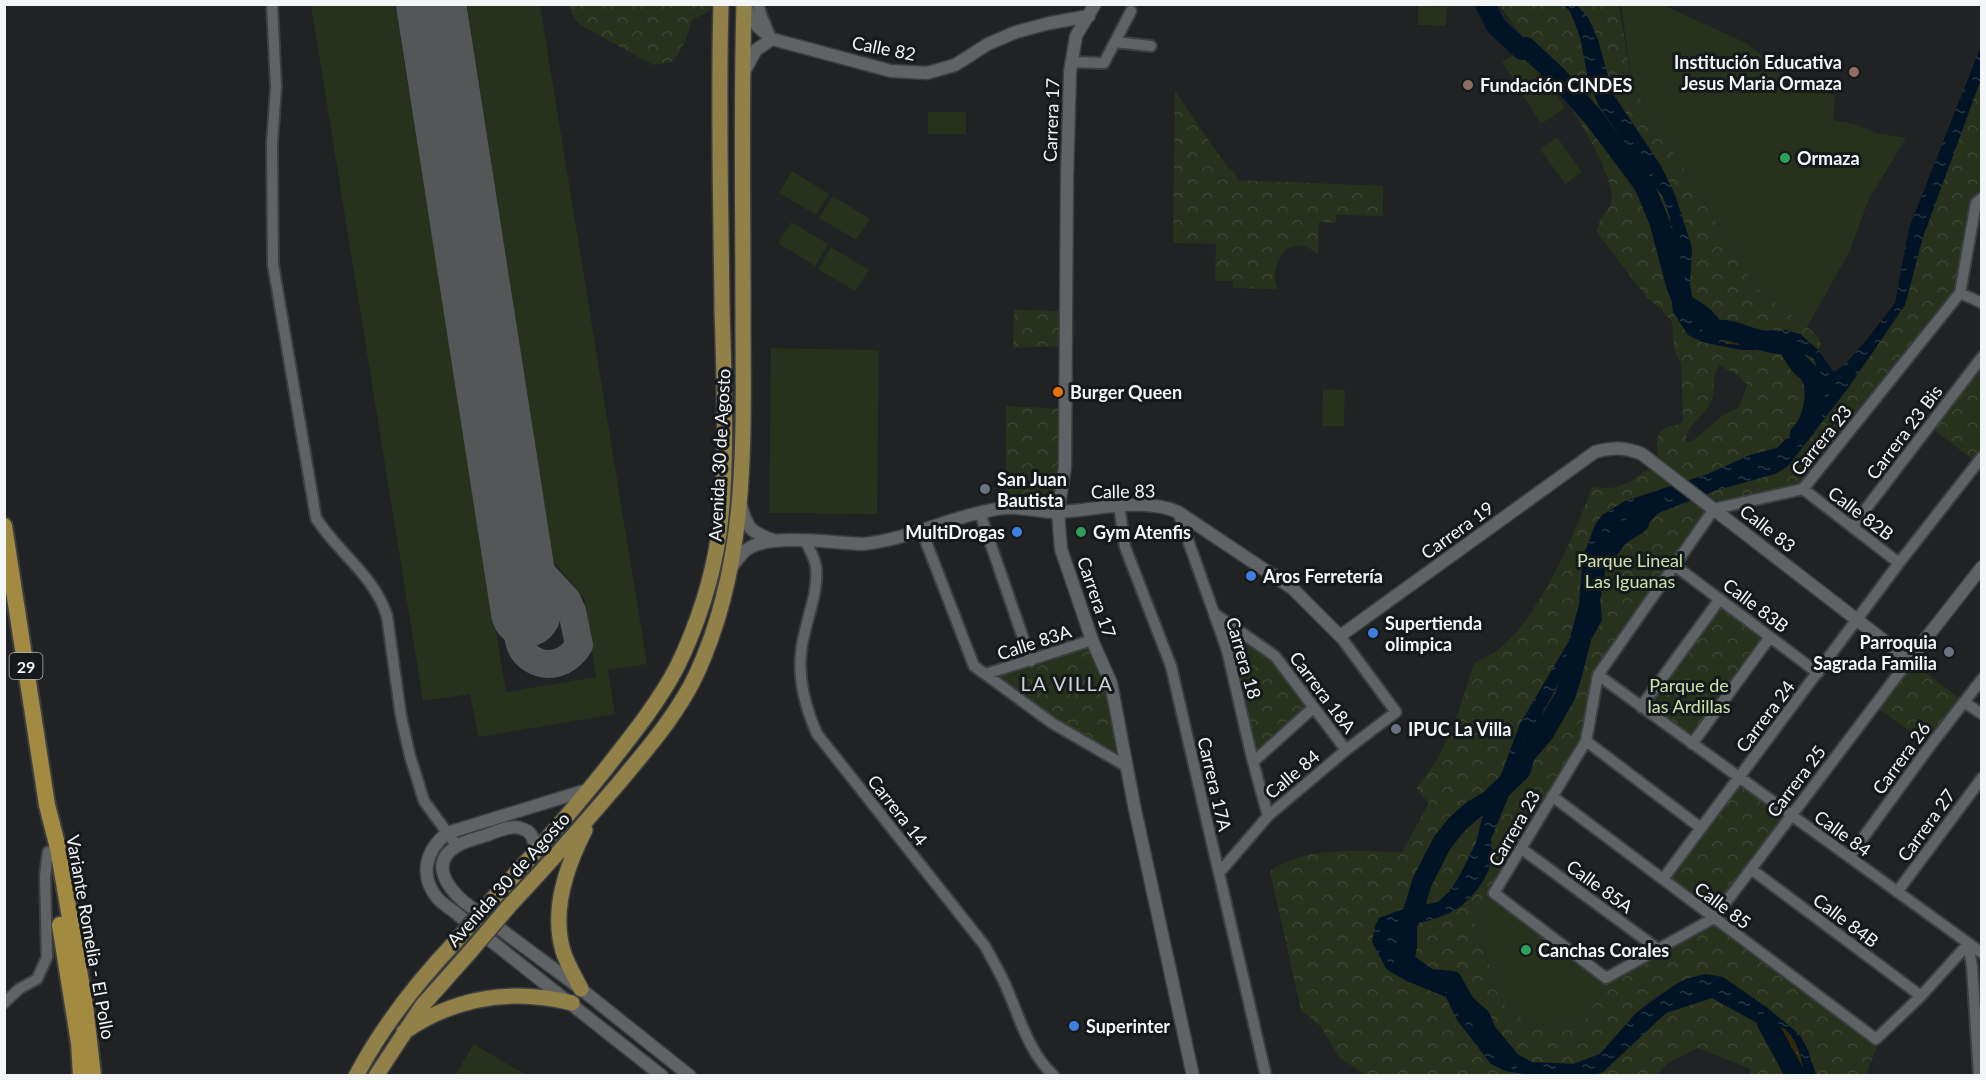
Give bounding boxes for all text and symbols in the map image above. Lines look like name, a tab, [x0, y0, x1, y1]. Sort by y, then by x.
street label: Calle 82	[850, 31, 918, 65]
place label: Institución Educativa Jesus Maria Ormaza	[1674, 51, 1842, 94]
marker: Institución Educativa Jesus Maria Ormaza	[1847, 65, 1861, 79]
place label: Fundación CINDES	[1480, 74, 1632, 96]
street label: Carrera 17	[1039, 78, 1063, 162]
marker: Fundación CINDES	[1461, 78, 1475, 92]
place label: Ormaza	[1797, 147, 1860, 169]
marker: Ormaza	[1778, 151, 1792, 165]
street label: Avenida 30 de Agosto	[703, 368, 735, 542]
street label: Carrera 23 Bis	[1861, 380, 1947, 483]
place label: Burger Queen	[1070, 381, 1182, 403]
marker: Burger Queen	[1051, 385, 1065, 399]
street label: Carrera 23	[1786, 400, 1856, 480]
place label: San Juan Bautista	[997, 468, 1067, 511]
street label: Calle 83	[1091, 479, 1155, 503]
street label: Calle 82B	[1824, 481, 1898, 545]
marker: San Juan Bautista	[978, 482, 992, 496]
street label: Carrera 19	[1417, 496, 1497, 564]
street label: Calle 83	[1736, 499, 1800, 557]
place label: MultiDrogas	[905, 521, 1005, 543]
place label: Gym Atenfis	[1093, 521, 1191, 543]
marker: MultiDrogas	[1010, 525, 1024, 539]
marker: Gym Atenfis	[1074, 525, 1088, 539]
park label: Parque Lineal Las Iguanas	[1577, 549, 1683, 592]
street label: Carrera 17	[1073, 554, 1121, 640]
place label: Aros Ferretería	[1262, 565, 1383, 587]
marker: Aros Ferretería	[1244, 569, 1258, 583]
street label: Calle 83B	[1719, 573, 1793, 637]
place label: Supertienda olimpica	[1385, 612, 1482, 655]
street label: Carrera 18	[1222, 615, 1266, 701]
street label: Calle 83A	[994, 619, 1075, 664]
marker: Supertienda olimpica	[1366, 626, 1380, 640]
place label: Parroquia Sagrada Familia	[1813, 631, 1937, 674]
marker: Parroquia Sagrada Familia	[1942, 645, 1956, 659]
street label: Carrera 18A	[1285, 647, 1361, 738]
road number: 29	[9, 653, 42, 679]
district label: LA VILLA	[1021, 671, 1113, 695]
park label: Parque de las Ardillas	[1648, 674, 1731, 717]
street label: Carrera 24	[1731, 676, 1799, 756]
place label: IPUC La Villa	[1408, 718, 1511, 740]
street label: Carrera 26	[1867, 718, 1935, 798]
marker: IPUC La Villa	[1389, 722, 1403, 736]
street label: Carrera 17A	[1193, 735, 1237, 834]
street label: Carrera 25	[1762, 741, 1830, 821]
street label: Calle 84	[1260, 745, 1324, 803]
street label: Carrera 14	[863, 770, 933, 850]
street label: Carrera 27	[1892, 785, 1960, 865]
street label: Carrera 23	[1483, 786, 1545, 870]
street label: Calle 84	[1810, 805, 1876, 861]
street label: Avenida 30 de Agosto	[442, 807, 574, 951]
street label: Variante Romelia - El Pollo	[62, 833, 120, 1041]
street label: Calle 85A	[1563, 855, 1638, 918]
street label: Calle 85	[1691, 877, 1755, 933]
street label: Calle 84B	[1809, 888, 1883, 952]
place label: Canchas Corales	[1538, 939, 1669, 961]
marker: Canchas Corales	[1519, 943, 1533, 957]
place label: Superinter	[1086, 1015, 1170, 1037]
marker: Superinter	[1067, 1019, 1081, 1033]

